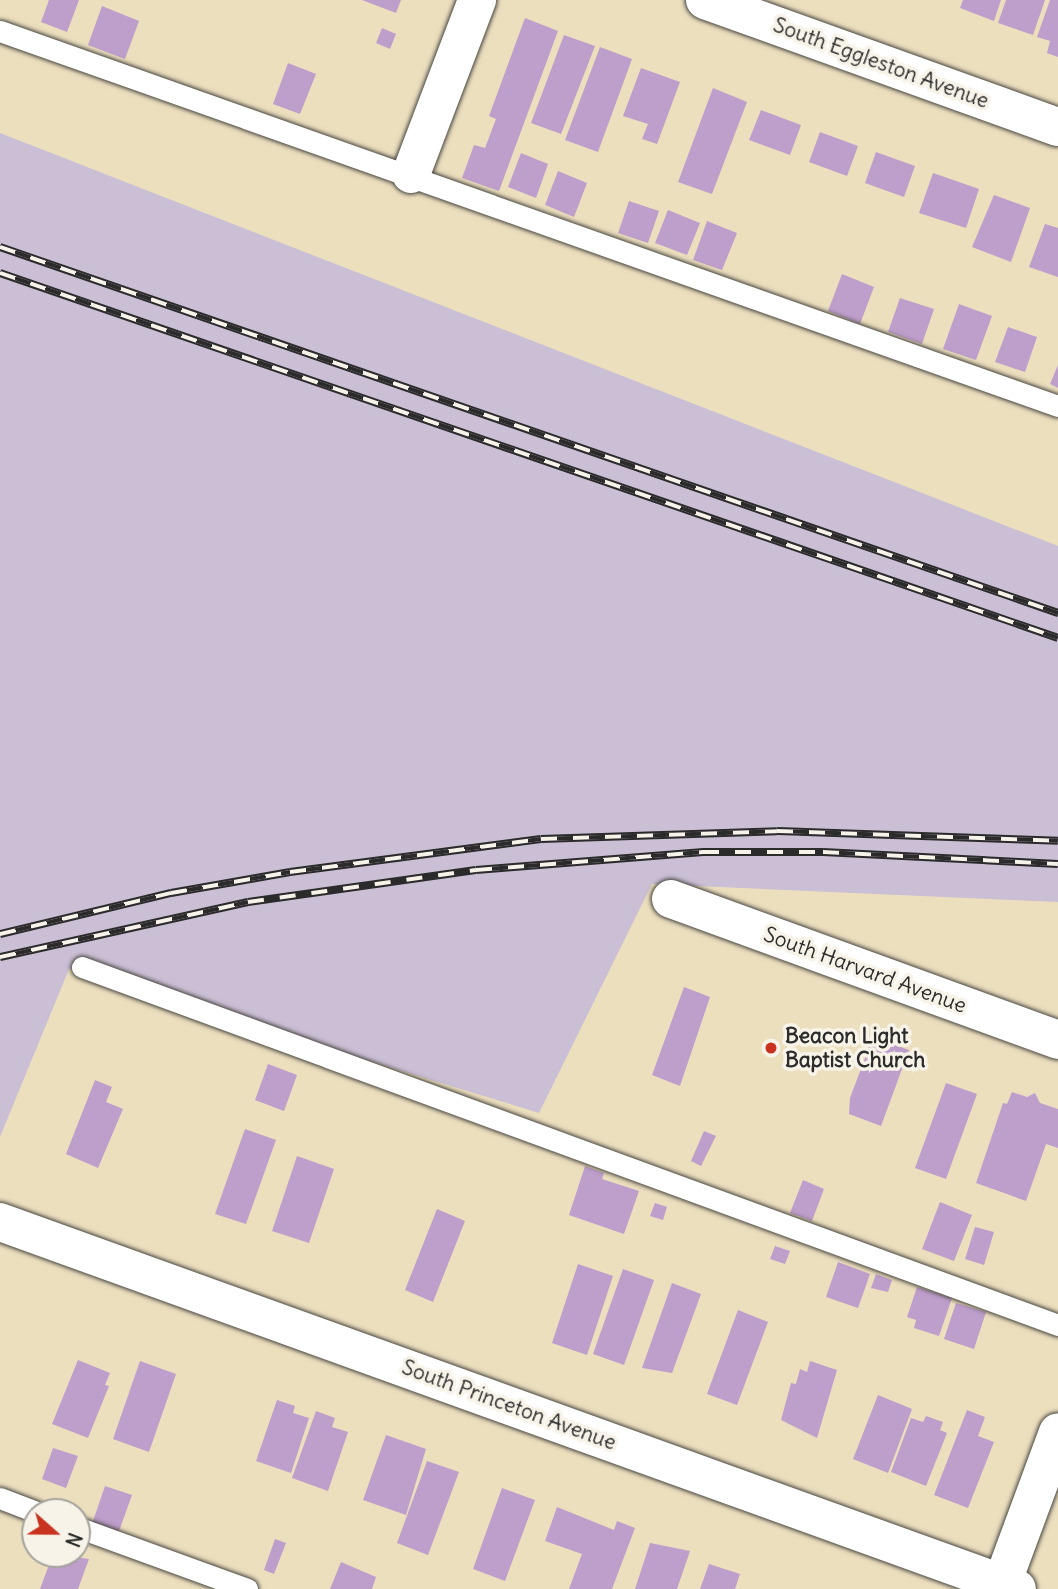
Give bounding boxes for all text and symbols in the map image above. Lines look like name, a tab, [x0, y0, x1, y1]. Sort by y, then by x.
street label: South Eggleston Avenue	[770, 12, 992, 114]
street label: South Harvard Avenue	[760, 922, 970, 1018]
place label: Beacon Light Baptist Church	[785, 1023, 925, 1073]
marker: Beacon Light Baptist Church	[763, 1040, 779, 1056]
street label: South Princeton Avenue	[398, 1355, 620, 1455]
north arrow	[21, 1498, 91, 1568]
text: N	[60, 1529, 87, 1550]

